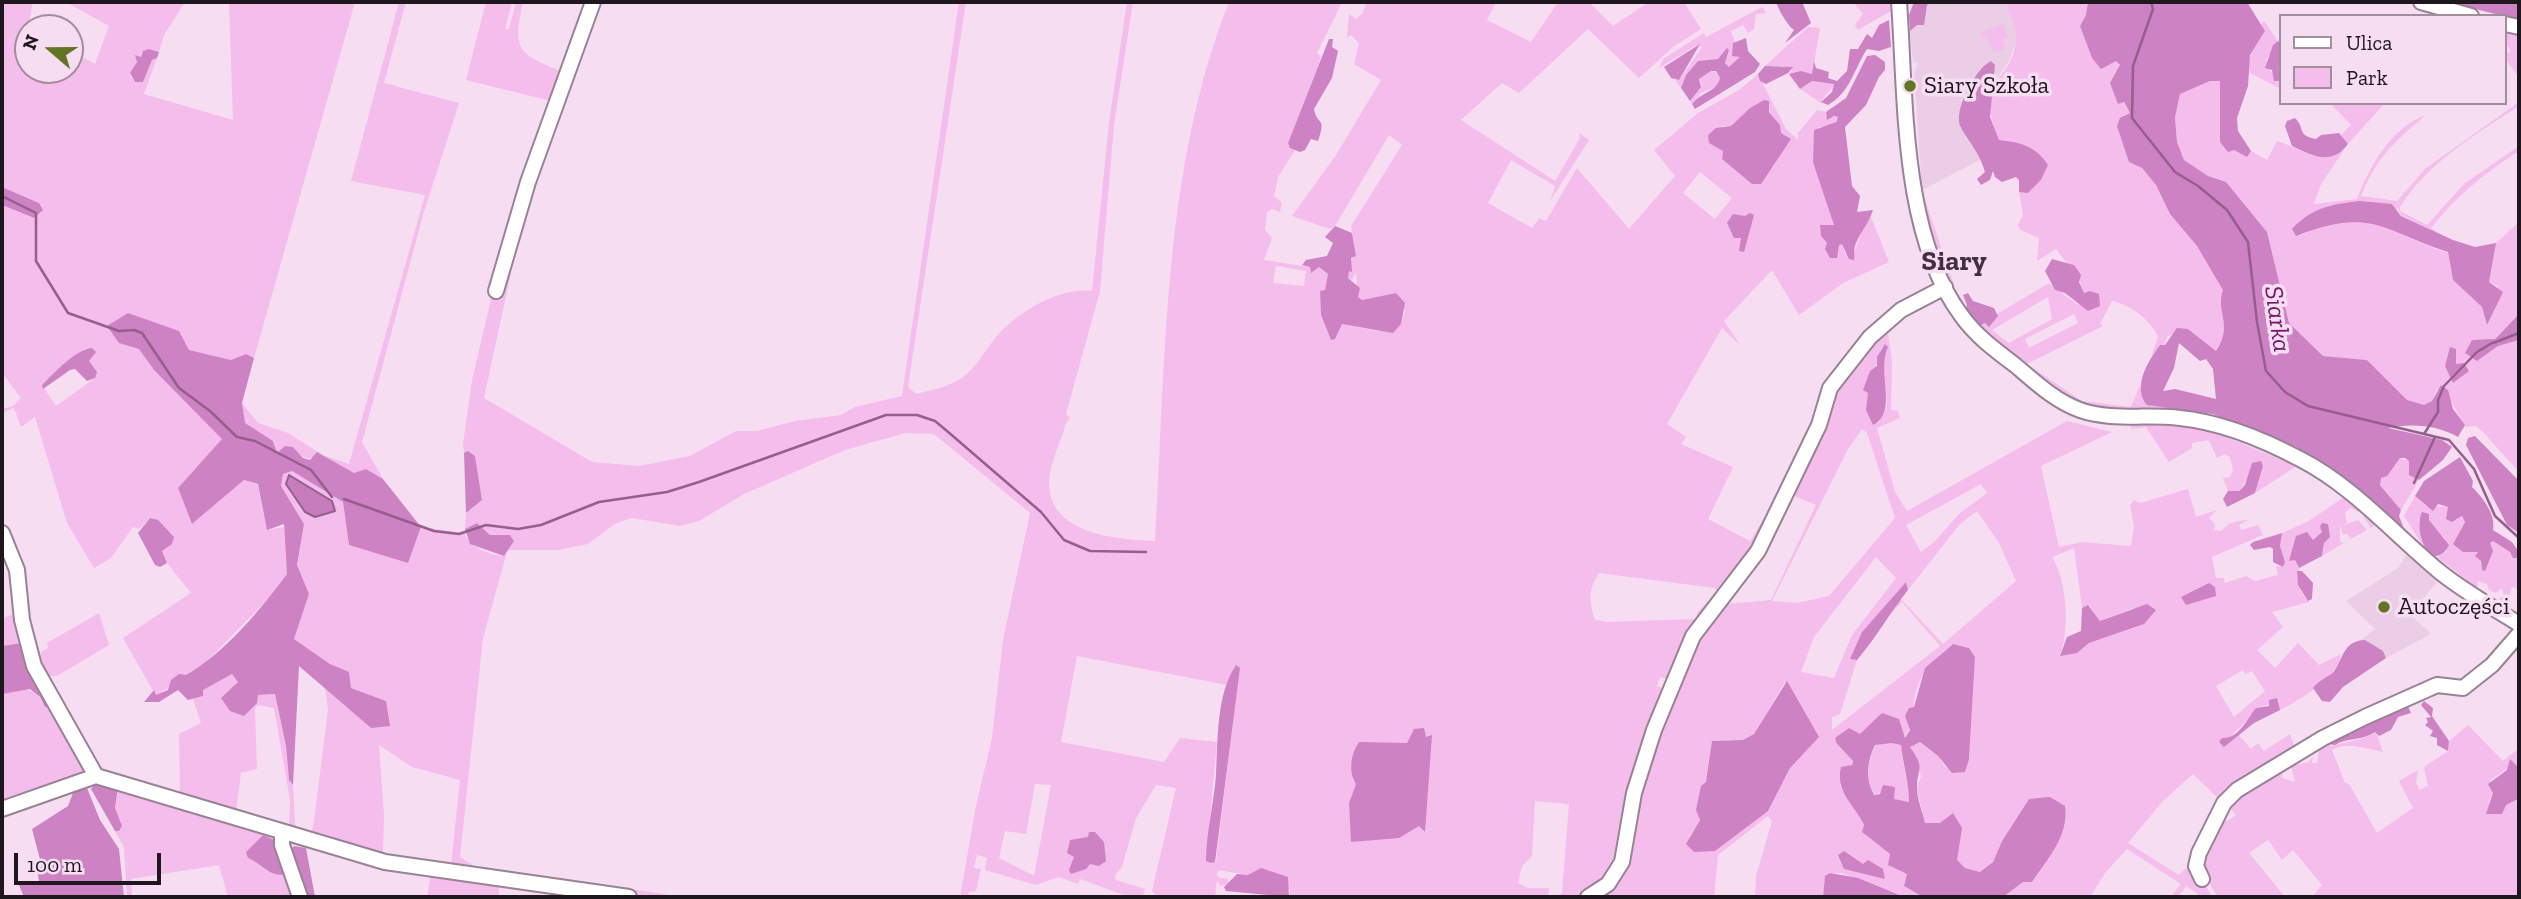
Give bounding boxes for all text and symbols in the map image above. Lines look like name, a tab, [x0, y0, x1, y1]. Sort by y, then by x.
north arrow	[14, 14, 84, 84]
legend	[2280, 14, 2507, 105]
text: Ulica	[2346, 30, 2392, 55]
text: N	[17, 32, 44, 53]
text: Park	[2346, 65, 2388, 90]
place label: Siary Szkoła	[1924, 72, 2049, 100]
marker: Siary Szkoła	[1902, 78, 1918, 94]
district label: Siary	[1921, 245, 1987, 279]
water label: Siarka	[2257, 284, 2297, 354]
place label: Autoczęści	[2398, 593, 2510, 621]
marker: Autoczęści	[2376, 599, 2392, 615]
scale bar	[18, 839, 164, 883]
text: 100 m	[27, 852, 82, 877]

